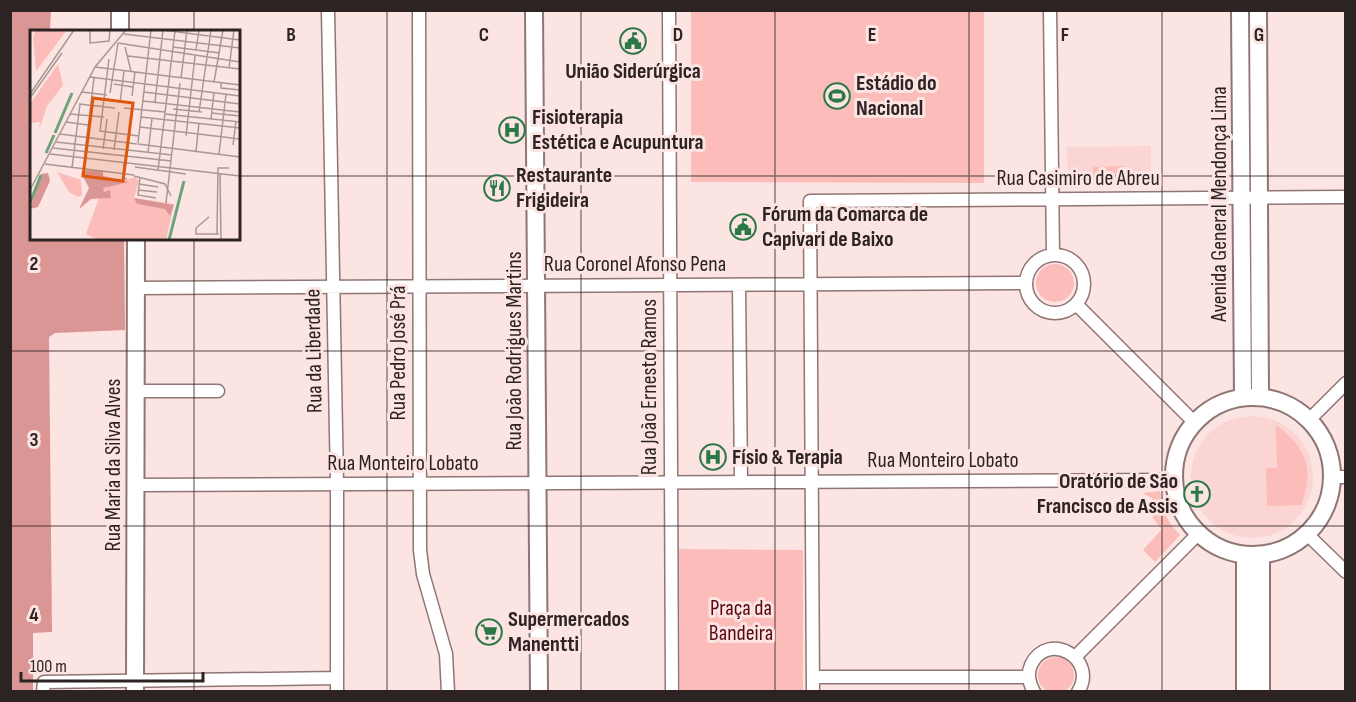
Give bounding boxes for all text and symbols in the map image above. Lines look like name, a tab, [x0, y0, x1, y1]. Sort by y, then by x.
text: B	[286, 23, 296, 47]
text: C	[479, 23, 489, 47]
text: D	[673, 23, 683, 47]
text: E	[868, 23, 876, 47]
text: F	[1061, 23, 1069, 47]
text: G	[1254, 23, 1264, 47]
public building icon: União Siderúrgica	[618, 26, 648, 56]
inset map	[30, 30, 240, 240]
place label: União Siderúrgica	[565, 58, 701, 85]
place label: Estádio do Nacional	[856, 70, 937, 122]
sports icon: Estádio do Nacional	[822, 81, 852, 111]
street label: Avenida General Mendonça Lima	[1206, 86, 1233, 323]
place label: Fisioterapia Estética e Acupuntura	[532, 104, 704, 156]
hospital icon: Fisioterapia Estética e Acupuntura	[497, 115, 527, 145]
place label: Restaurante Frigideira	[516, 162, 612, 214]
street label: Rua Casimiro de Abreu	[996, 165, 1160, 192]
restaurant icon: Restaurante Frigideira	[482, 173, 512, 203]
place label: Fórum da Comarca de Capivari de Baixo	[762, 201, 928, 253]
public building icon: Fórum da Comarca de Capivari de Baixo	[728, 212, 758, 242]
street label: Rua João Rodrigues Martins	[501, 251, 528, 451]
street label: Rua Coronel Afonso Pena	[544, 251, 726, 278]
text: 2	[30, 252, 38, 276]
street label: Rua Pedro José Prá	[385, 286, 412, 420]
street label: Rua da Liberdade	[299, 289, 329, 413]
street label: Rua João Ernesto Ramos	[636, 299, 663, 475]
street label: Rua Maria da Silva Alves	[100, 378, 127, 552]
text: 3	[30, 428, 39, 452]
hospital icon: Físio & Terapia	[698, 442, 728, 472]
place label: Físio & Terapia	[732, 444, 843, 471]
street label: Rua Monteiro Lobato	[867, 447, 1019, 474]
street label: Rua Monteiro Lobato	[327, 450, 479, 477]
place label: Oratório de São Francisco de Assis	[1037, 468, 1178, 520]
church icon: Oratório de São Francisco de Assis	[1182, 479, 1212, 509]
park label: Praça da Bandeira	[709, 595, 773, 647]
text: 4	[29, 603, 39, 627]
place label: Supermercados Manentti	[508, 606, 630, 658]
supermarket icon: Supermercados Manentti	[474, 617, 504, 647]
scale bar	[21, 645, 202, 683]
text: 100 m	[30, 656, 67, 677]

